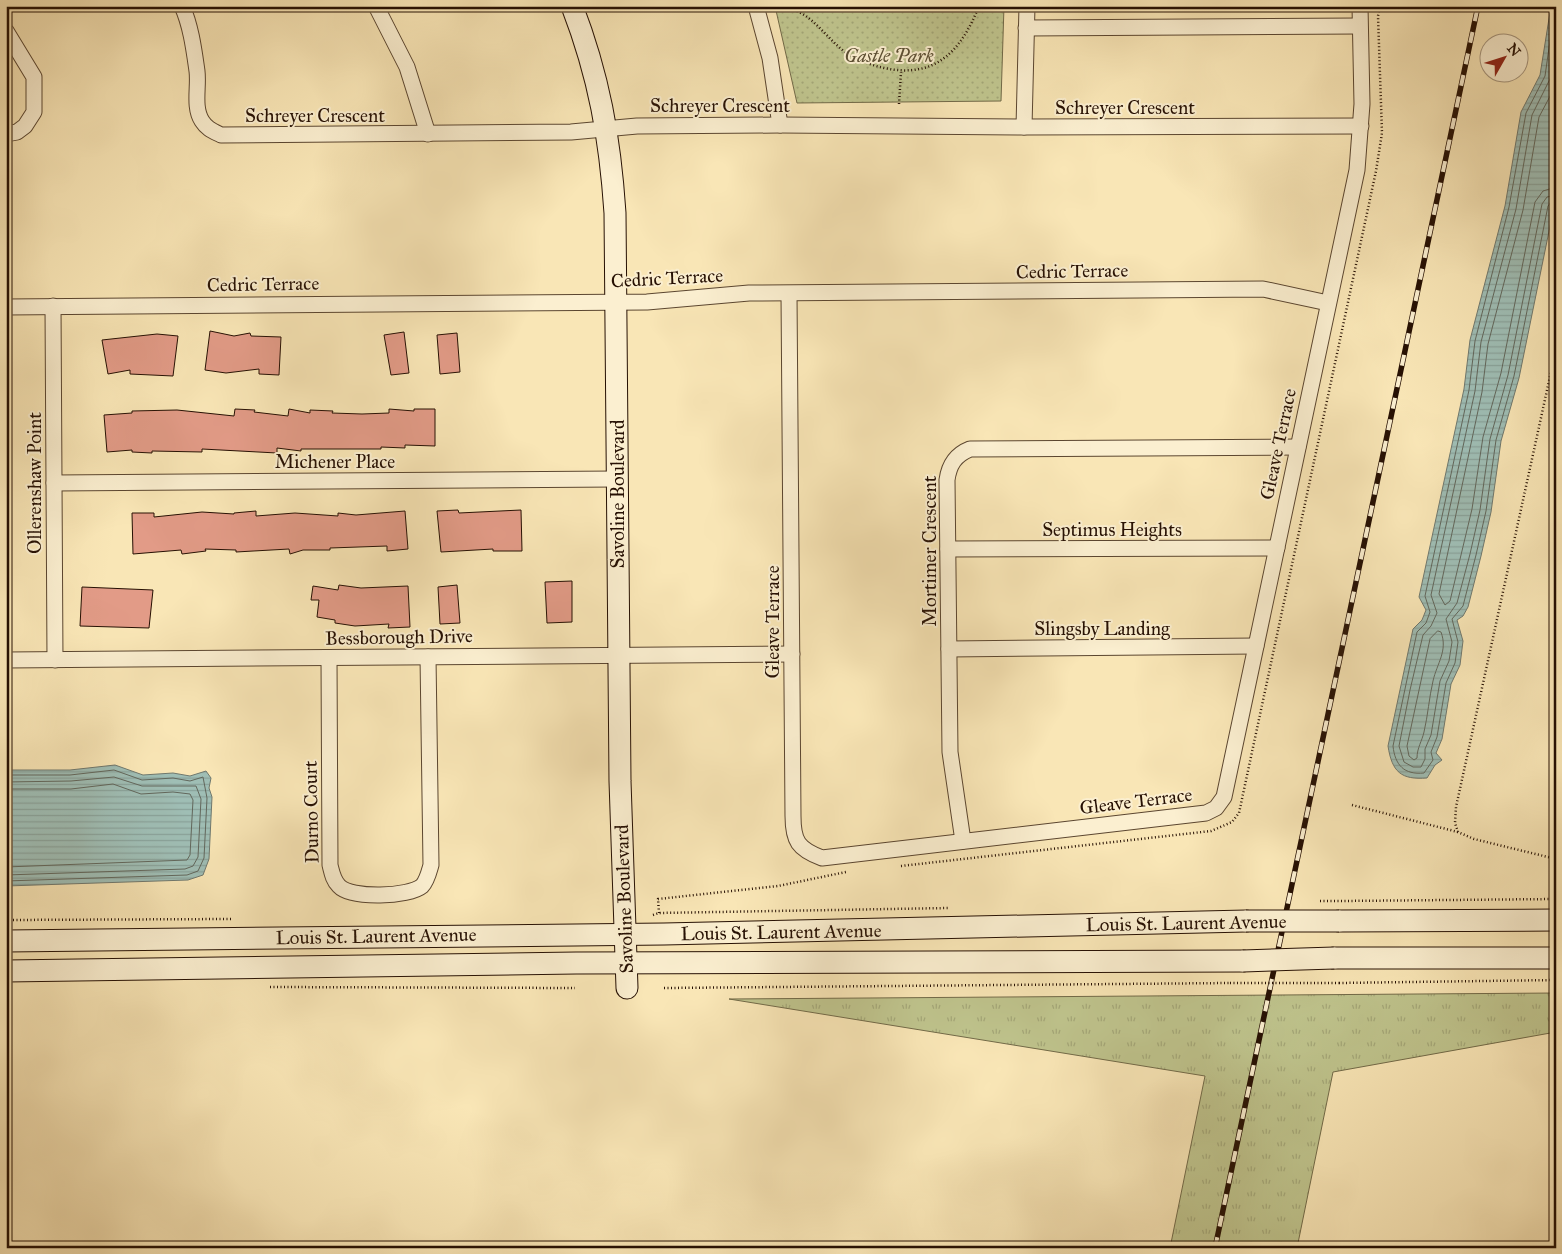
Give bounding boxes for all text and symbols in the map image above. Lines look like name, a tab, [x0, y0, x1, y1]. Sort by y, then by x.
north arrow	[1480, 32, 1530, 82]
text: N	[1503, 40, 1524, 60]
park label: Gastle Park	[844, 44, 934, 67]
street label: Schreyer Crescent	[650, 94, 790, 117]
street label: Schreyer Crescent	[1055, 96, 1195, 119]
street label: Schreyer Crescent	[245, 104, 385, 127]
street label: Cedric Terrace	[1016, 259, 1128, 283]
street label: Cedric Terrace	[610, 264, 724, 292]
street label: Cedric Terrace	[207, 272, 319, 296]
street label: Gleave Terrace	[1255, 386, 1301, 502]
street label: Ollerenshaw Point	[23, 412, 46, 554]
street label: Savoline Boulevard	[606, 419, 629, 569]
street label: Michener Place	[275, 450, 395, 473]
street label: Mortimer Crescent	[918, 475, 941, 626]
street label: Septimus Heights	[1042, 518, 1182, 542]
street label: Gleave Terrace	[761, 565, 784, 679]
street label: Slingsby Landing	[1034, 617, 1170, 641]
street label: Bessborough Drive	[325, 624, 473, 651]
street label: Durno Court	[299, 760, 323, 864]
street label: Gleave Terrace	[1078, 783, 1194, 819]
street label: Savoline Boulevard	[610, 824, 638, 974]
street label: Louis St. Laurent Avenue	[1085, 910, 1287, 936]
street label: Louis St. Laurent Avenue	[680, 919, 882, 945]
street label: Louis St. Laurent Avenue	[275, 923, 477, 949]

